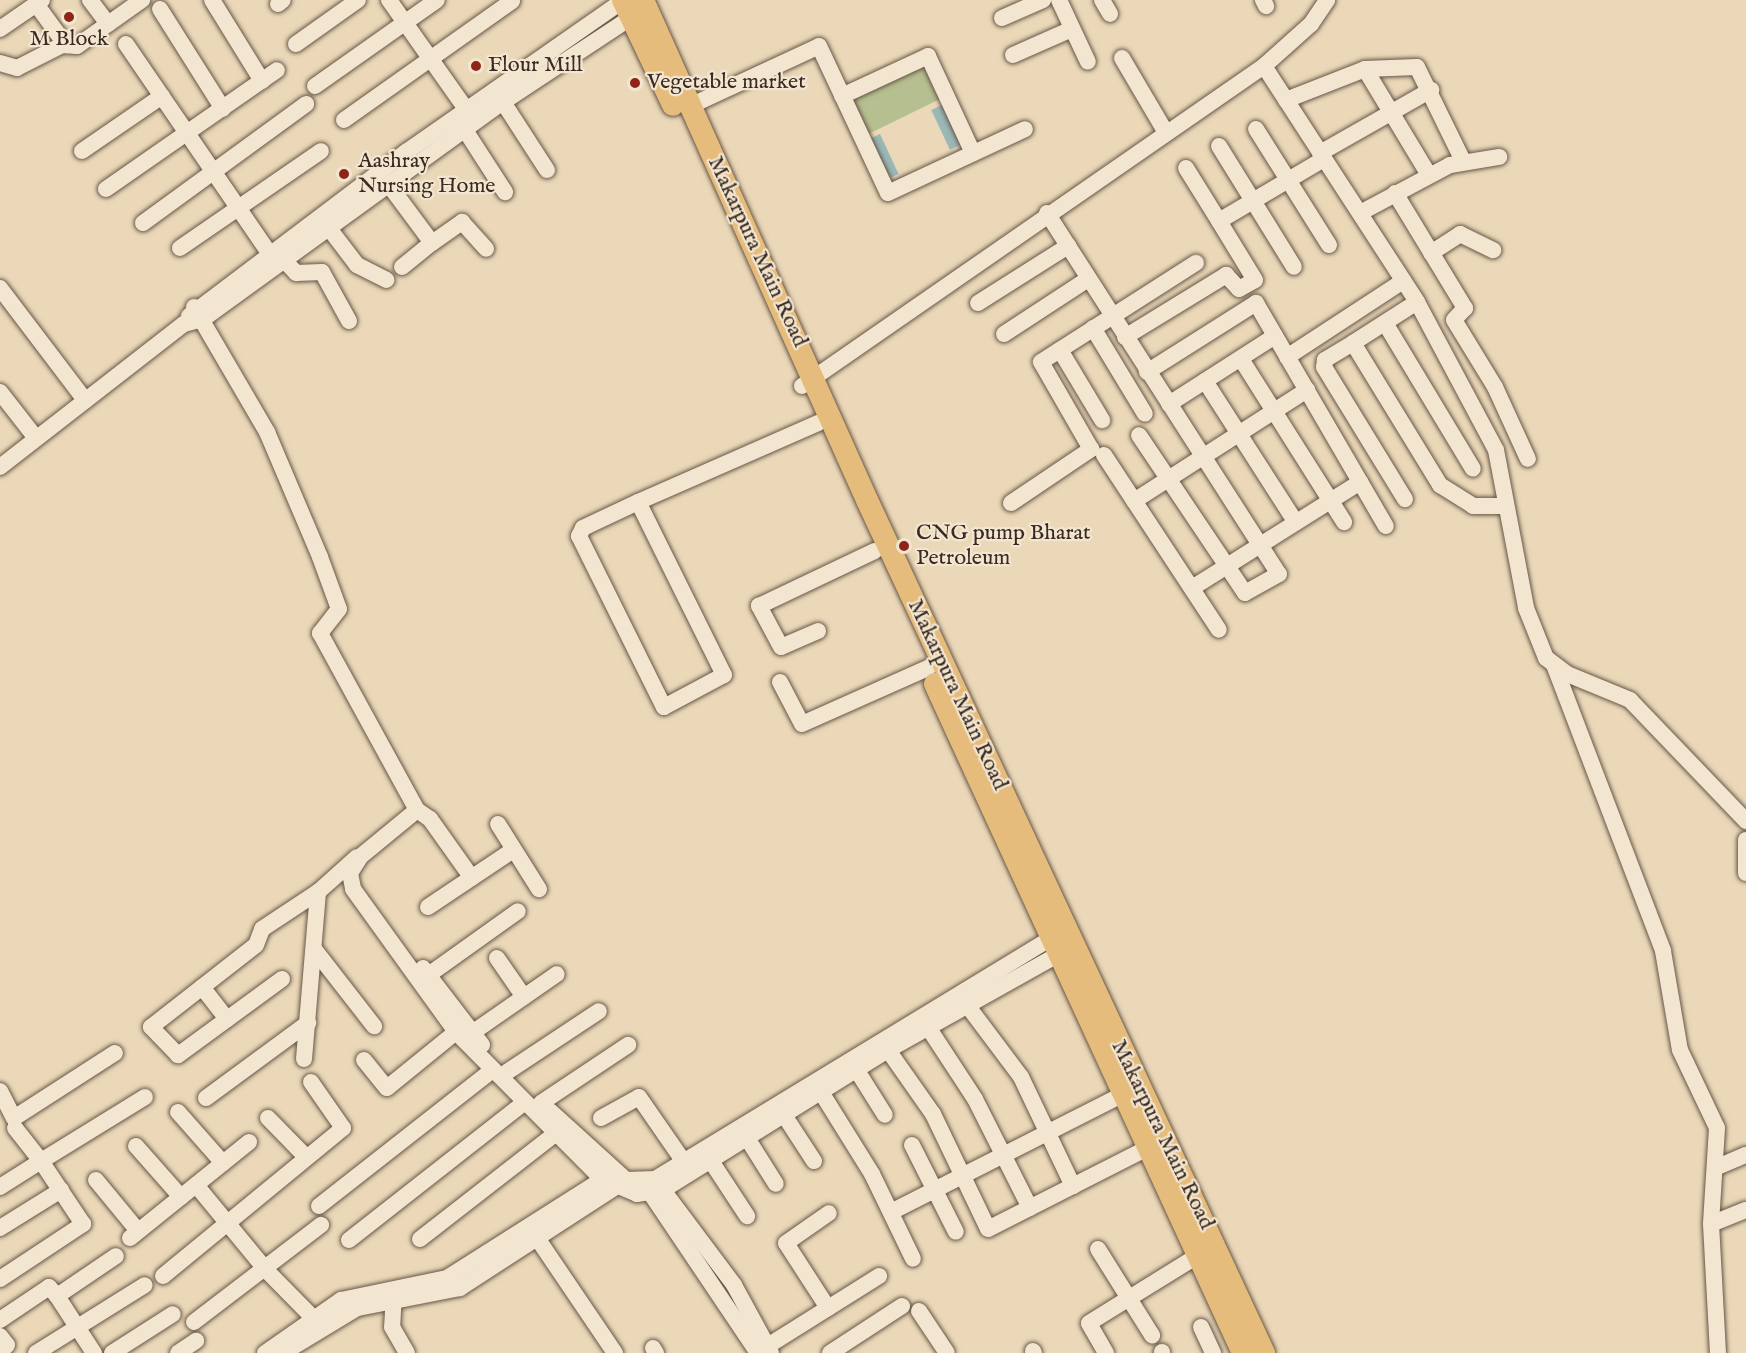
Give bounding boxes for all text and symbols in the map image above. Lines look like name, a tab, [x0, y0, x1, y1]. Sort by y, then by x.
marker: M Block	[62, 10, 76, 24]
place label: M Block	[29, 27, 109, 53]
place label: Flour Mill	[488, 53, 583, 79]
marker: Flour Mill	[469, 59, 483, 73]
place label: Vegetable market	[647, 70, 806, 96]
marker: Vegetable market	[628, 76, 642, 90]
place label: Aashray Nursing Home	[358, 148, 495, 200]
street label: Makarpura Main Road	[701, 152, 813, 352]
marker: Aashray Nursing Home	[335, 165, 353, 183]
place label: CNG pump Bharat Petroleum	[916, 520, 1091, 572]
marker: CNG pump Bharat Petroleum	[897, 539, 911, 553]
street label: Makarpura Main Road	[901, 595, 1013, 795]
street label: Makarpura Main Road	[1105, 1036, 1219, 1234]

